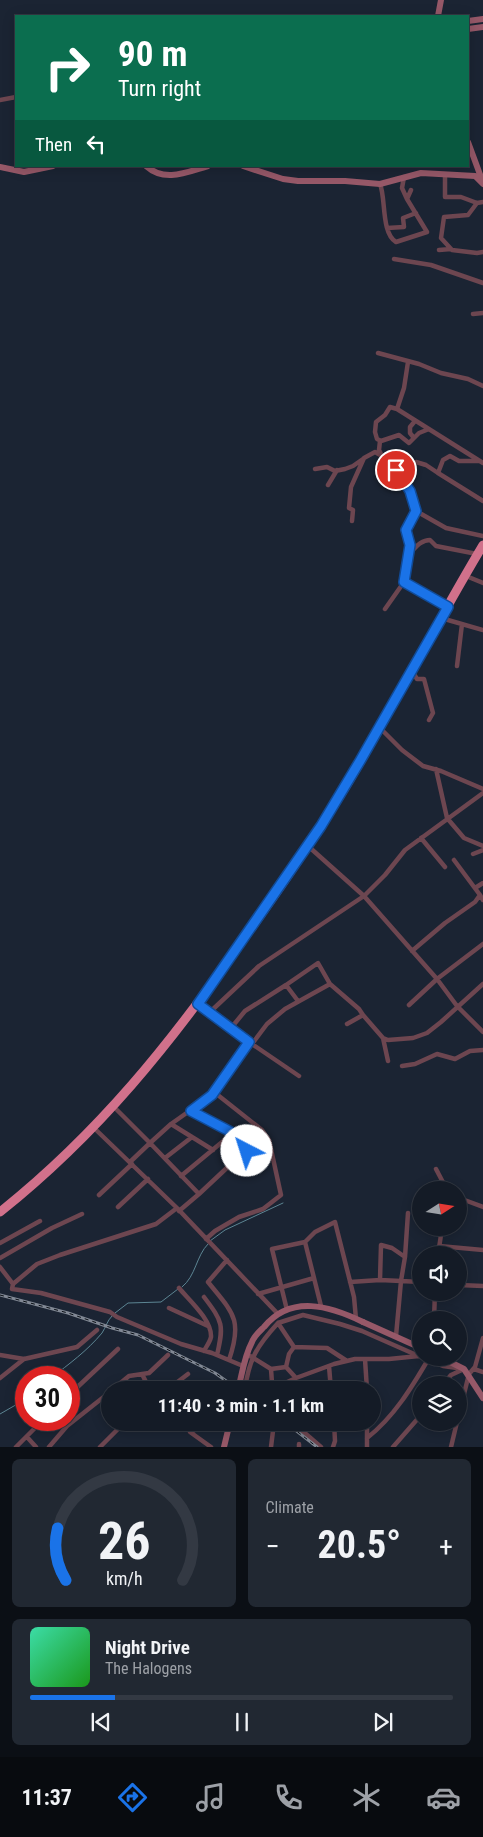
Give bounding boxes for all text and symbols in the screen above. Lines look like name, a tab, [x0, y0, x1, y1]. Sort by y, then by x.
text: 90 m	[118, 34, 187, 75]
icon: right	[35, 35, 100, 100]
text: Turn right	[118, 76, 201, 101]
icon: left	[82, 130, 110, 158]
text: Then	[35, 133, 72, 156]
pin	[375, 449, 417, 491]
icon: arrive	[382, 456, 410, 484]
position arrow	[220, 1124, 272, 1176]
north arrow	[412, 1181, 468, 1236]
map controls	[412, 1181, 467, 1431]
button: sound	[412, 1246, 467, 1301]
button: search	[412, 1311, 467, 1366]
speed limit sign: 30	[15, 1366, 80, 1431]
button: layers	[412, 1376, 467, 1431]
text: 11:40 · 3 min · 1.1 km	[158, 1394, 324, 1417]
text: Climate	[266, 1498, 314, 1517]
text: 26	[97, 1511, 150, 1572]
text: 20.5°	[318, 1523, 401, 1567]
text: −	[266, 1530, 280, 1563]
text: +	[439, 1530, 453, 1563]
text: km/h	[105, 1568, 142, 1589]
text: Night Drive	[105, 1636, 190, 1659]
text: The Halogens	[105, 1659, 192, 1678]
icon: previous	[87, 1708, 115, 1736]
icon: pause	[228, 1708, 256, 1736]
icon: next	[369, 1708, 397, 1736]
icon: directions	[115, 1780, 150, 1815]
icon: music	[193, 1780, 228, 1815]
icon: phone	[271, 1780, 306, 1815]
icon: climate	[349, 1780, 384, 1815]
icon: car	[426, 1780, 461, 1815]
text: 11:37	[21, 1785, 72, 1810]

